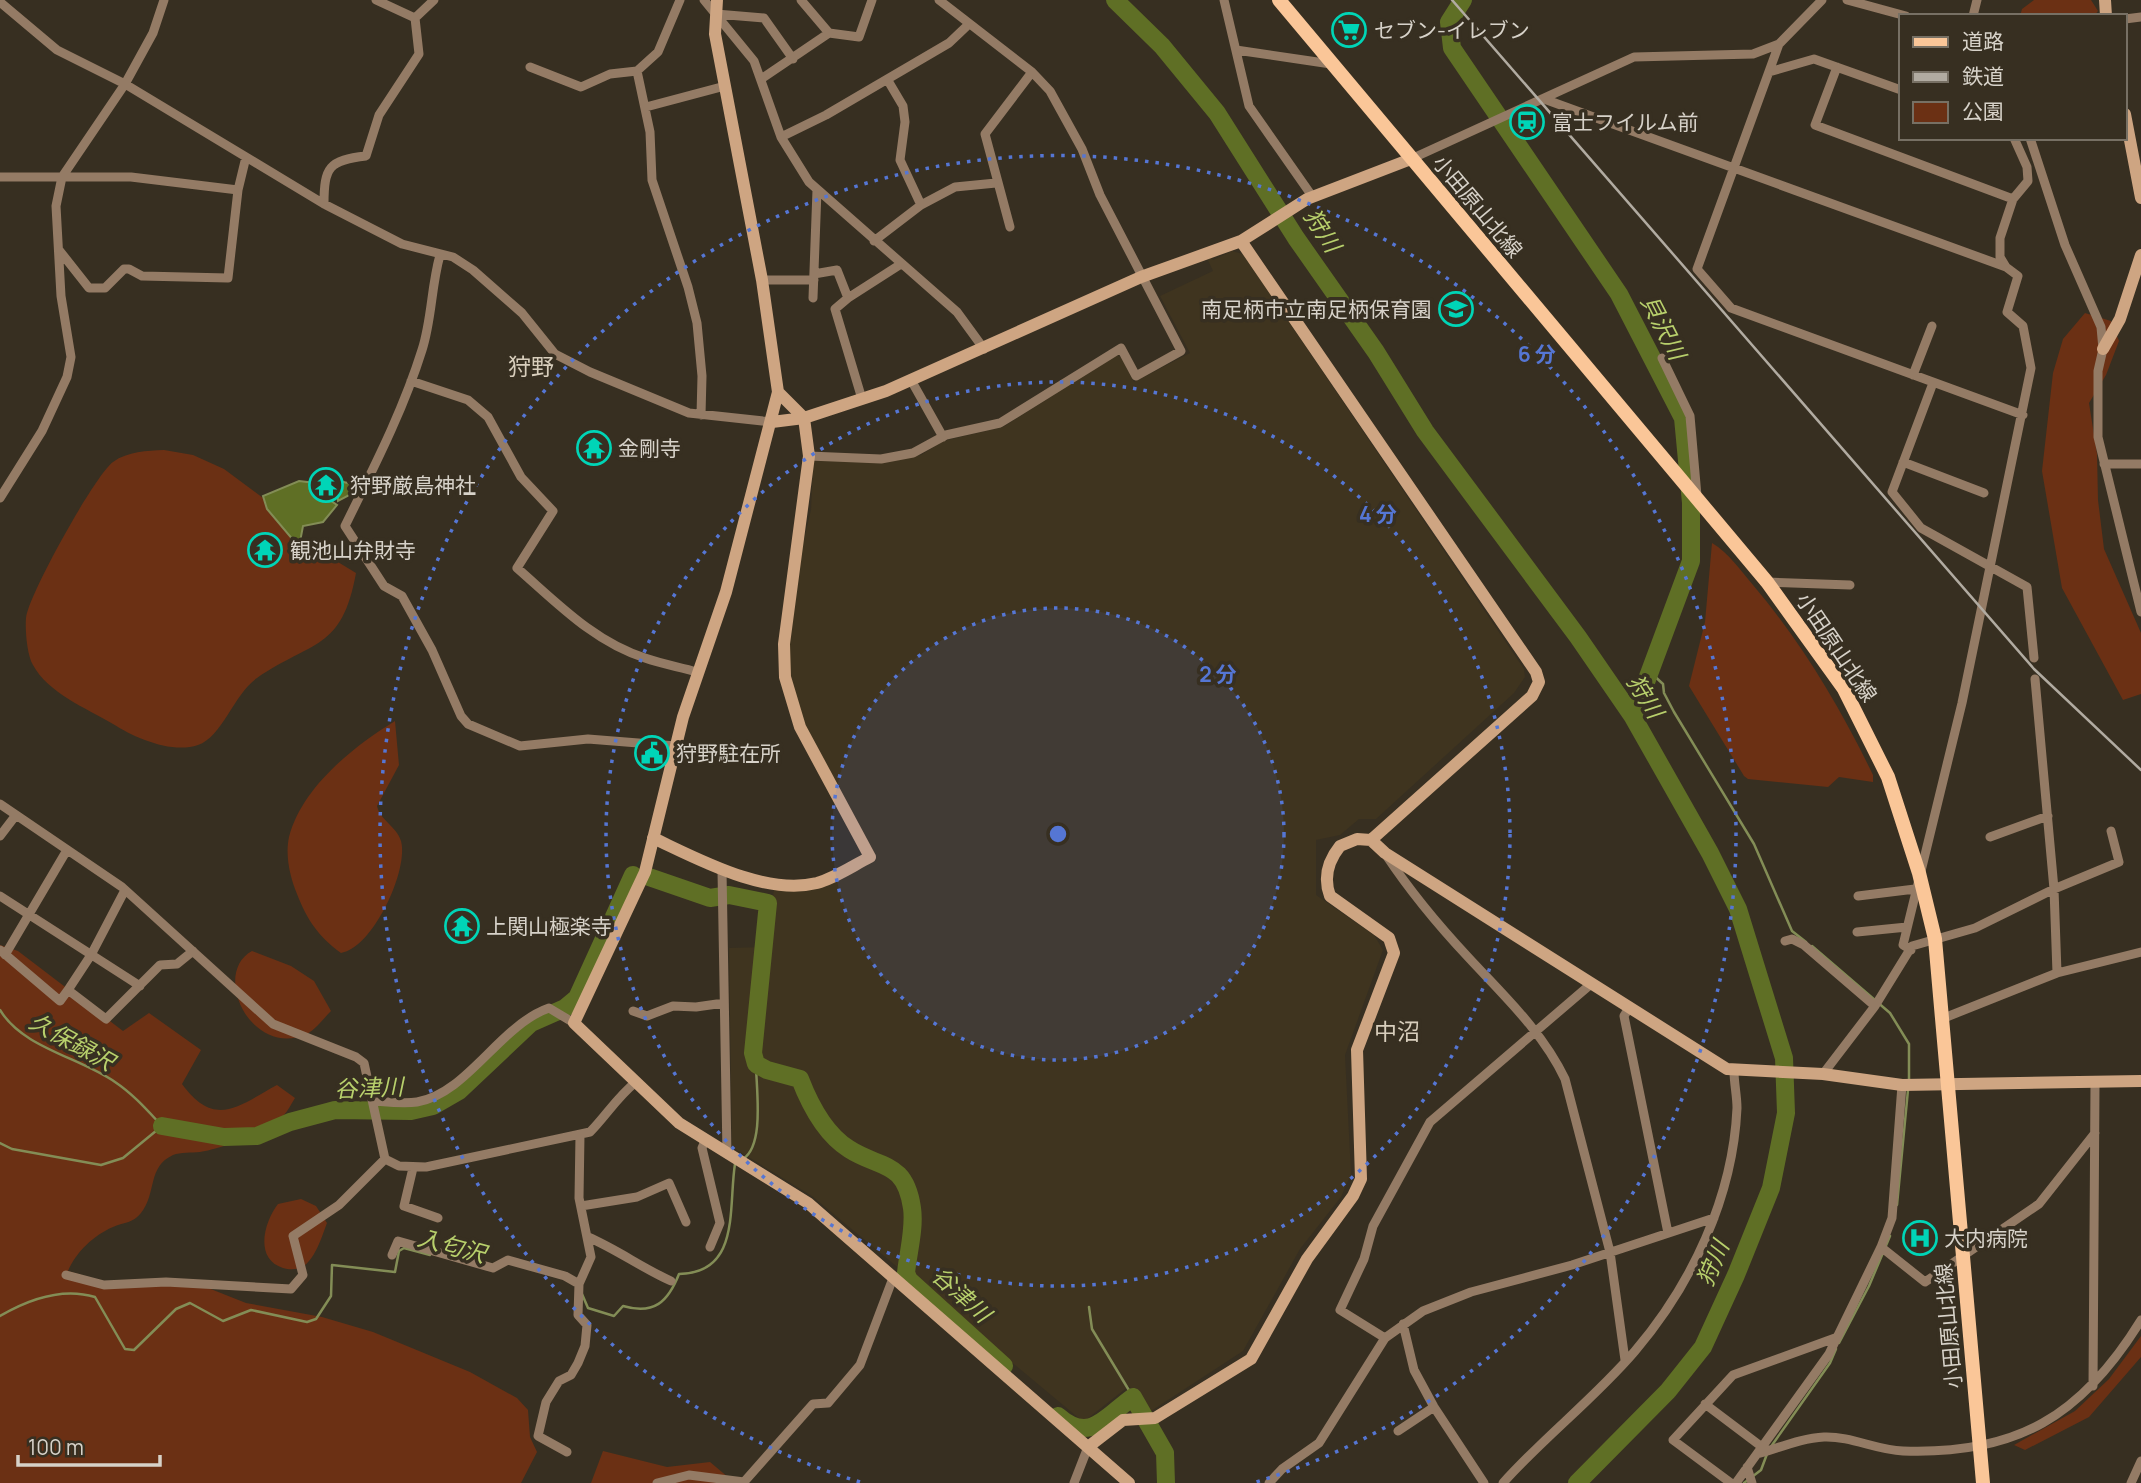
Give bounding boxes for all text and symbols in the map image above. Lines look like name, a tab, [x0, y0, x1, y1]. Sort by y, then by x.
supermarket icon: セブン-イレブン	[1330, 11, 1368, 49]
legend	[1899, 14, 2127, 140]
place label: セブン-イレブン	[1374, 16, 1530, 44]
text: 道路	[1962, 27, 2004, 55]
text: 鉄道	[1962, 62, 2004, 90]
text: 公園	[1962, 97, 2004, 125]
station icon: 富士フイルム前	[1508, 103, 1546, 141]
place label: 富士フイルム前	[1552, 108, 1699, 136]
street label: 小田原山北線	[1427, 149, 1529, 263]
water label: 狩川	[1297, 202, 1351, 261]
water label: 貝沢川	[1634, 289, 1695, 368]
school or university icon: 南足柄市立南足柄保育園	[1437, 290, 1475, 328]
place label: 南足柄市立南足柄保育園	[1201, 295, 1432, 323]
text: 6 分	[1518, 340, 1556, 368]
district label: 狩野	[508, 350, 554, 382]
temple icon: 金剛寺	[575, 429, 613, 467]
place label: 金剛寺	[618, 434, 681, 462]
temple icon: 狩野厳島神社	[307, 466, 345, 504]
place label: 狩野厳島神社	[350, 471, 476, 499]
text: 4 分	[1359, 500, 1397, 528]
temple icon: 観池山弁財寺	[246, 531, 284, 569]
place label: 観池山弁財寺	[290, 536, 416, 564]
street label: 小田原山北線	[1790, 587, 1884, 707]
text: 2 分	[1199, 660, 1237, 688]
water label: 狩川	[1620, 668, 1673, 727]
public building icon: 狩野駐在所	[633, 734, 671, 772]
place label: 狩野駐在所	[676, 739, 781, 767]
centre of rings	[1046, 822, 1070, 846]
temple icon: 上関山極楽寺	[443, 907, 481, 945]
place label: 上関山極楽寺	[486, 912, 612, 940]
water label: 久保録沢	[24, 1005, 123, 1079]
district label: 中沼	[1374, 1015, 1420, 1047]
water label: 谷津川	[334, 1070, 407, 1104]
hospital icon: 大内病院	[1901, 1219, 1939, 1257]
water label: 入匂沢	[415, 1221, 492, 1270]
place label: 大内病院	[1944, 1224, 2028, 1252]
water label: 狩川	[1688, 1233, 1737, 1290]
water label: 谷津川	[926, 1259, 1001, 1331]
street label: 小田原山北線	[1929, 1262, 1967, 1390]
scale bar	[18, 1424, 159, 1468]
text: 100 m	[28, 1433, 84, 1461]

